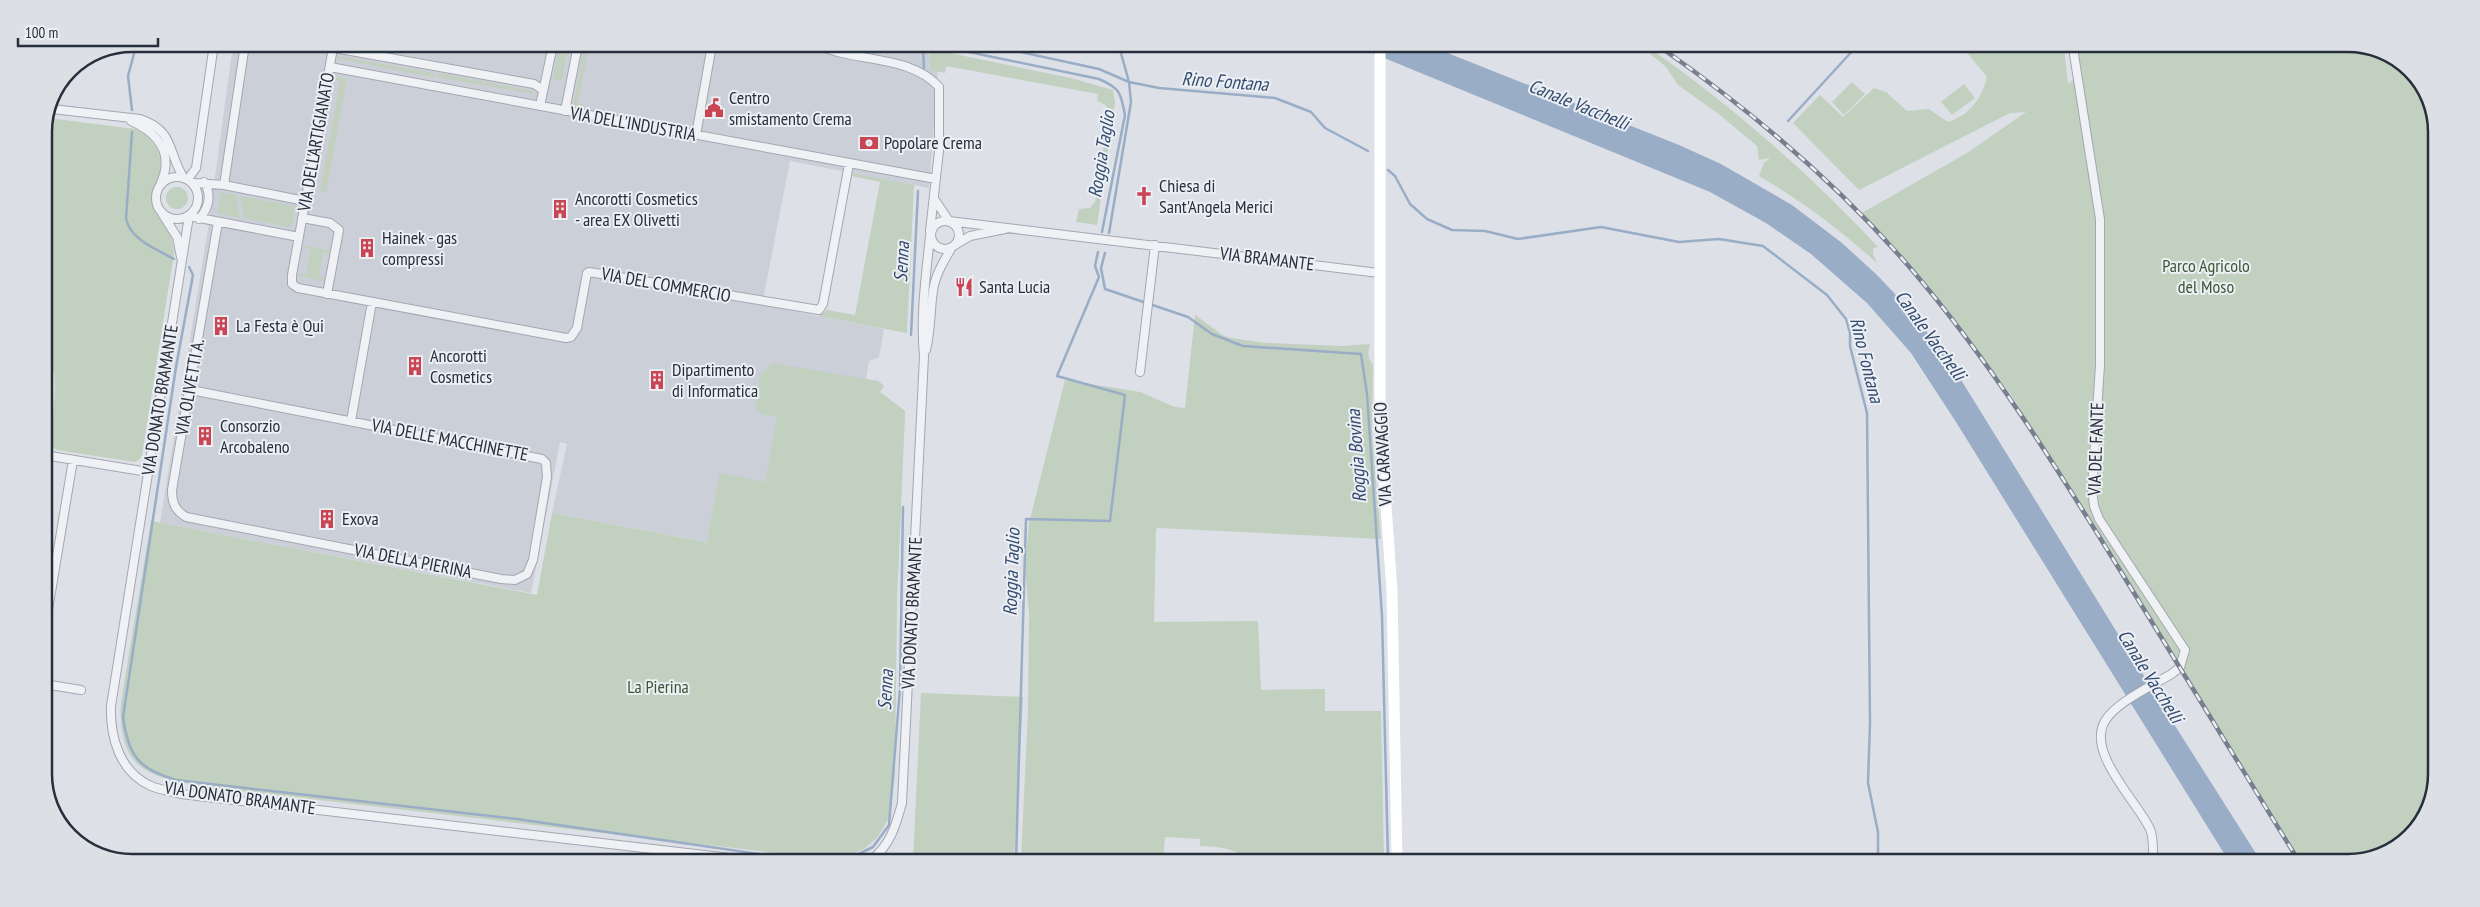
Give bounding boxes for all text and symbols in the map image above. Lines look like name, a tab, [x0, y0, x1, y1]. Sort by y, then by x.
scale bar	[18, 15, 158, 47]
text: 100 m	[25, 23, 58, 42]
water label: Rino Fontana	[1181, 66, 1271, 96]
street label: VIA DELL'ARTIGIANATO	[292, 71, 339, 214]
water label: Canale Vacchelli	[1525, 73, 1635, 136]
place label: Centro smistamento Crema	[729, 86, 852, 130]
public building icon: Centro smistamento Crema	[703, 97, 725, 119]
street label: VIA DELL'INDUSTRIA	[567, 101, 698, 146]
water label: Roggia Taglio	[1082, 107, 1120, 199]
place label: Popolare Crema	[884, 131, 982, 154]
bank icon: Popolare Crema	[858, 132, 880, 154]
place label: Chiesa di Sant'Angela Merici	[1159, 174, 1273, 218]
church icon: Chiesa di Sant'Angela Merici	[1133, 185, 1155, 207]
place label: Ancorotti Cosmetics - area EX Olivetti	[575, 187, 698, 231]
building icon: Ancorotti Cosmetics - area EX Olivetti	[549, 198, 571, 220]
place label: Hainek - gas compressi	[382, 226, 457, 270]
building icon: Hainek - gas compressi	[356, 237, 378, 259]
water label: Senna	[888, 240, 914, 283]
street label: VIA BRAMANTE	[1218, 241, 1316, 276]
park label: Parco Agricolo del Moso	[2162, 254, 2250, 298]
street label: VIA DEL COMMERCIO	[599, 262, 733, 307]
place label: Santa Lucia	[979, 275, 1050, 298]
restaurant icon: Santa Lucia	[953, 276, 975, 298]
water label: Canale Vacchelli	[1890, 285, 1974, 387]
place label: La Festa è Qui	[236, 314, 324, 337]
building icon: La Festa è Qui	[210, 315, 232, 337]
water label: Rino Fontana	[1845, 315, 1890, 406]
street label: VIA DONATO BRAMANTE	[136, 323, 183, 478]
street label: VIA OLIVETTI A.	[170, 337, 209, 438]
place label: Ancorotti Cosmetics	[430, 344, 492, 388]
building icon: Ancorotti Cosmetics	[404, 355, 426, 377]
place label: Dipartimento di Informatica	[672, 358, 758, 402]
building icon: Dipartimento di Informatica	[646, 369, 668, 391]
street label: VIA CARAVAGGIO	[1368, 401, 1397, 508]
street label: VIA DEL FANTE	[2082, 402, 2109, 497]
water label: Roggia Bovina	[1341, 407, 1371, 503]
street label: VIA DELLE MACCHINETTE	[369, 413, 530, 466]
place label: Consorzio Arcobaleno	[220, 414, 290, 458]
building icon: Consorzio Arcobaleno	[194, 425, 216, 447]
place label: Exova	[342, 507, 379, 530]
building icon: Exova	[316, 508, 338, 530]
water label: Roggia Taglio	[997, 526, 1025, 616]
street label: VIA DONATO BRAMANTE	[896, 536, 927, 691]
street label: VIA DELLA PIERINA	[351, 538, 474, 583]
water label: Canale Vacchelli	[2113, 625, 2191, 730]
water label: Senna	[872, 668, 898, 711]
park label: La Pierina	[627, 675, 689, 698]
street label: VIA DONATO BRAMANTE	[162, 775, 317, 820]

